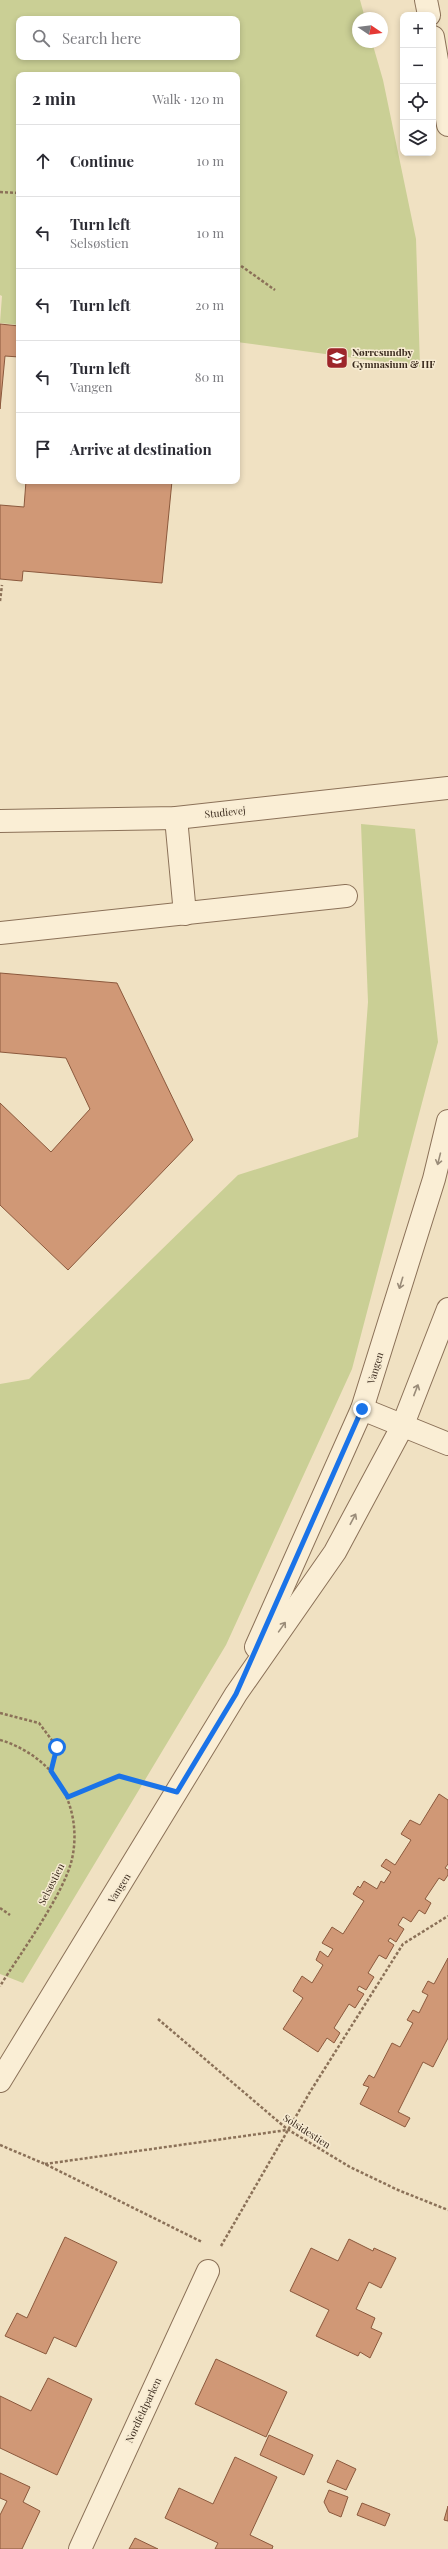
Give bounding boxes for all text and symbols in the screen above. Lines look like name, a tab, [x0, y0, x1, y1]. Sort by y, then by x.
north arrow	[352, 12, 388, 48]
map controls	[400, 12, 436, 156]
button: +	[400, 12, 436, 48]
search box	[16, 16, 240, 60]
icon: search	[30, 27, 52, 49]
text: Search here	[62, 28, 141, 48]
button: −	[400, 48, 436, 84]
button: locate	[400, 84, 436, 120]
text: 2 min	[32, 87, 76, 109]
text: Walk · 120 m	[152, 90, 224, 107]
button: layers	[400, 120, 436, 156]
icon: ahead	[32, 150, 54, 172]
text: Continue	[70, 151, 134, 171]
text: 10 m	[197, 152, 224, 169]
text: Turn left	[70, 214, 131, 234]
icon: left	[32, 222, 54, 244]
text: 10 m	[197, 224, 224, 241]
text: Selsøstien	[70, 234, 129, 251]
icon: left	[32, 294, 54, 316]
text: Turn left	[70, 295, 131, 315]
text: 20 m	[195, 296, 224, 313]
school or university icon: Nørresundby Gymnasium & HF	[324, 345, 350, 371]
place label: Nørresundby Gymnasium & HF	[352, 345, 435, 371]
text: Turn left	[70, 358, 131, 378]
icon: left	[32, 366, 54, 388]
text: 80 m	[195, 368, 224, 385]
text: Vangen	[70, 378, 113, 395]
icon: arrive	[32, 438, 54, 460]
text: Arrive at destination	[70, 439, 212, 459]
street label: Studievej	[204, 803, 246, 821]
one-way arrow	[434, 1152, 442, 1165]
one-way arrow	[397, 1276, 404, 1289]
street label: Vangen	[363, 1350, 386, 1387]
one-way arrow	[413, 1385, 420, 1397]
route end	[353, 1400, 371, 1418]
one-way arrow	[349, 1513, 357, 1525]
one-way arrow	[278, 1622, 286, 1633]
route start	[48, 1738, 66, 1756]
street label: Selsøstien	[34, 1861, 68, 1907]
street label: Vangen	[104, 1870, 134, 1906]
street label: Solsidestien	[281, 2110, 333, 2152]
street label: Nordfeldparken	[122, 2375, 164, 2445]

